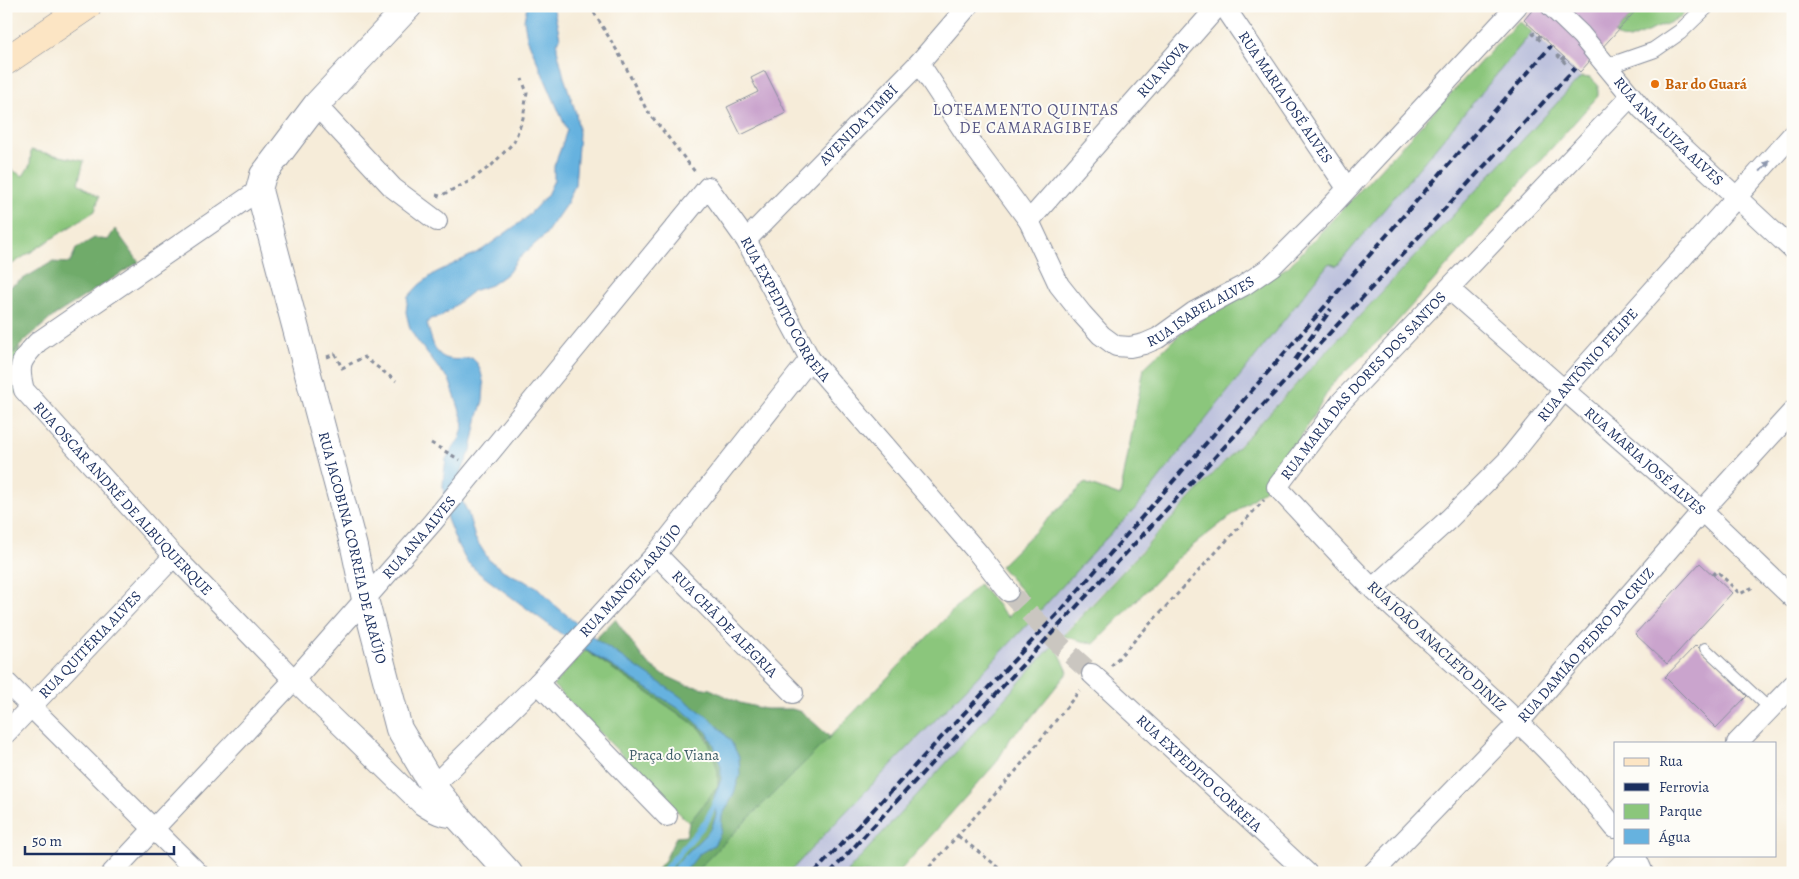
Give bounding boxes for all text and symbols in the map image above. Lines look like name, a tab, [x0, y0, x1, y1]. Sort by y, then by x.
street label: RUA MARIA JOSÉ ALVES	[1234, 27, 1337, 167]
street label: RUA NOVA	[1132, 37, 1193, 102]
street label: RUA ANA LUIZA ALVES	[1609, 72, 1728, 190]
place label: Bar do Guará	[1665, 74, 1748, 94]
marker: Bar do Guará	[1649, 78, 1661, 90]
street label: AVENIDA TIMBÍ	[814, 80, 902, 170]
district label: LOTEAMENTO QUINTAS DE CAMARAGIBE	[933, 99, 1119, 139]
one-way arrow	[1759, 159, 1770, 172]
street label: RUA EXPEDITO CORREIA	[736, 233, 835, 386]
street label: RUA ISABEL ALVES	[1144, 271, 1258, 352]
street label: RUA MARIA DAS DORES DOS SANTOS	[1276, 287, 1451, 484]
street label: RUA ANTÔNIO FELIPE	[1532, 304, 1642, 426]
street label: RUA OSCAR ANDRÉ DE ALBUQUERQUE	[29, 397, 217, 600]
street label: RUA MARIA JOSÉ ALVES	[1580, 402, 1710, 520]
street label: RUA JACOBINA CORREIA DE ARAÚJO	[314, 429, 392, 666]
street label: RUA ANA ALVES	[378, 492, 460, 583]
street label: RUA MANOEL ARAÚJO	[575, 520, 686, 641]
street label: RUA DAMIÃO PEDRO DA CRUZ	[1513, 563, 1659, 727]
street label: RUA CHÃ DE ALEGRIA	[667, 566, 782, 682]
street label: RUA JOÃO ANACLETO DINIZ	[1363, 576, 1511, 716]
street label: RUA QUITÉRIA ALVES	[34, 586, 146, 703]
street label: RUA EXPEDITO CORREIA	[1132, 710, 1266, 837]
legend	[1614, 742, 1776, 856]
park label: Praça do Viana	[629, 745, 719, 765]
text: Rua	[1659, 751, 1683, 771]
text: Ferrovia	[1659, 777, 1709, 797]
text: Parque	[1659, 801, 1702, 821]
scale bar	[25, 824, 174, 856]
text: Água	[1658, 827, 1690, 847]
text: 50 m	[32, 831, 62, 851]

